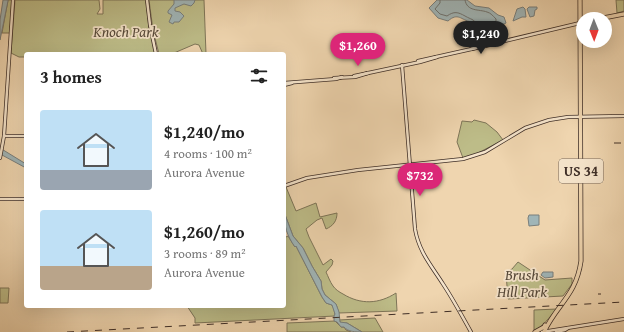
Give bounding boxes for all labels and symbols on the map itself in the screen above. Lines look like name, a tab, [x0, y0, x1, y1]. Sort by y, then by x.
north arrow	[576, 12, 612, 48]
park label: Knoch Park	[92, 21, 159, 42]
pin: $1,240	[448, 21, 514, 55]
pin: $1,260	[325, 33, 391, 67]
road number: US 34	[559, 159, 603, 183]
pin: $732	[396, 163, 444, 197]
park label: Brush Hill Park	[496, 264, 547, 302]

